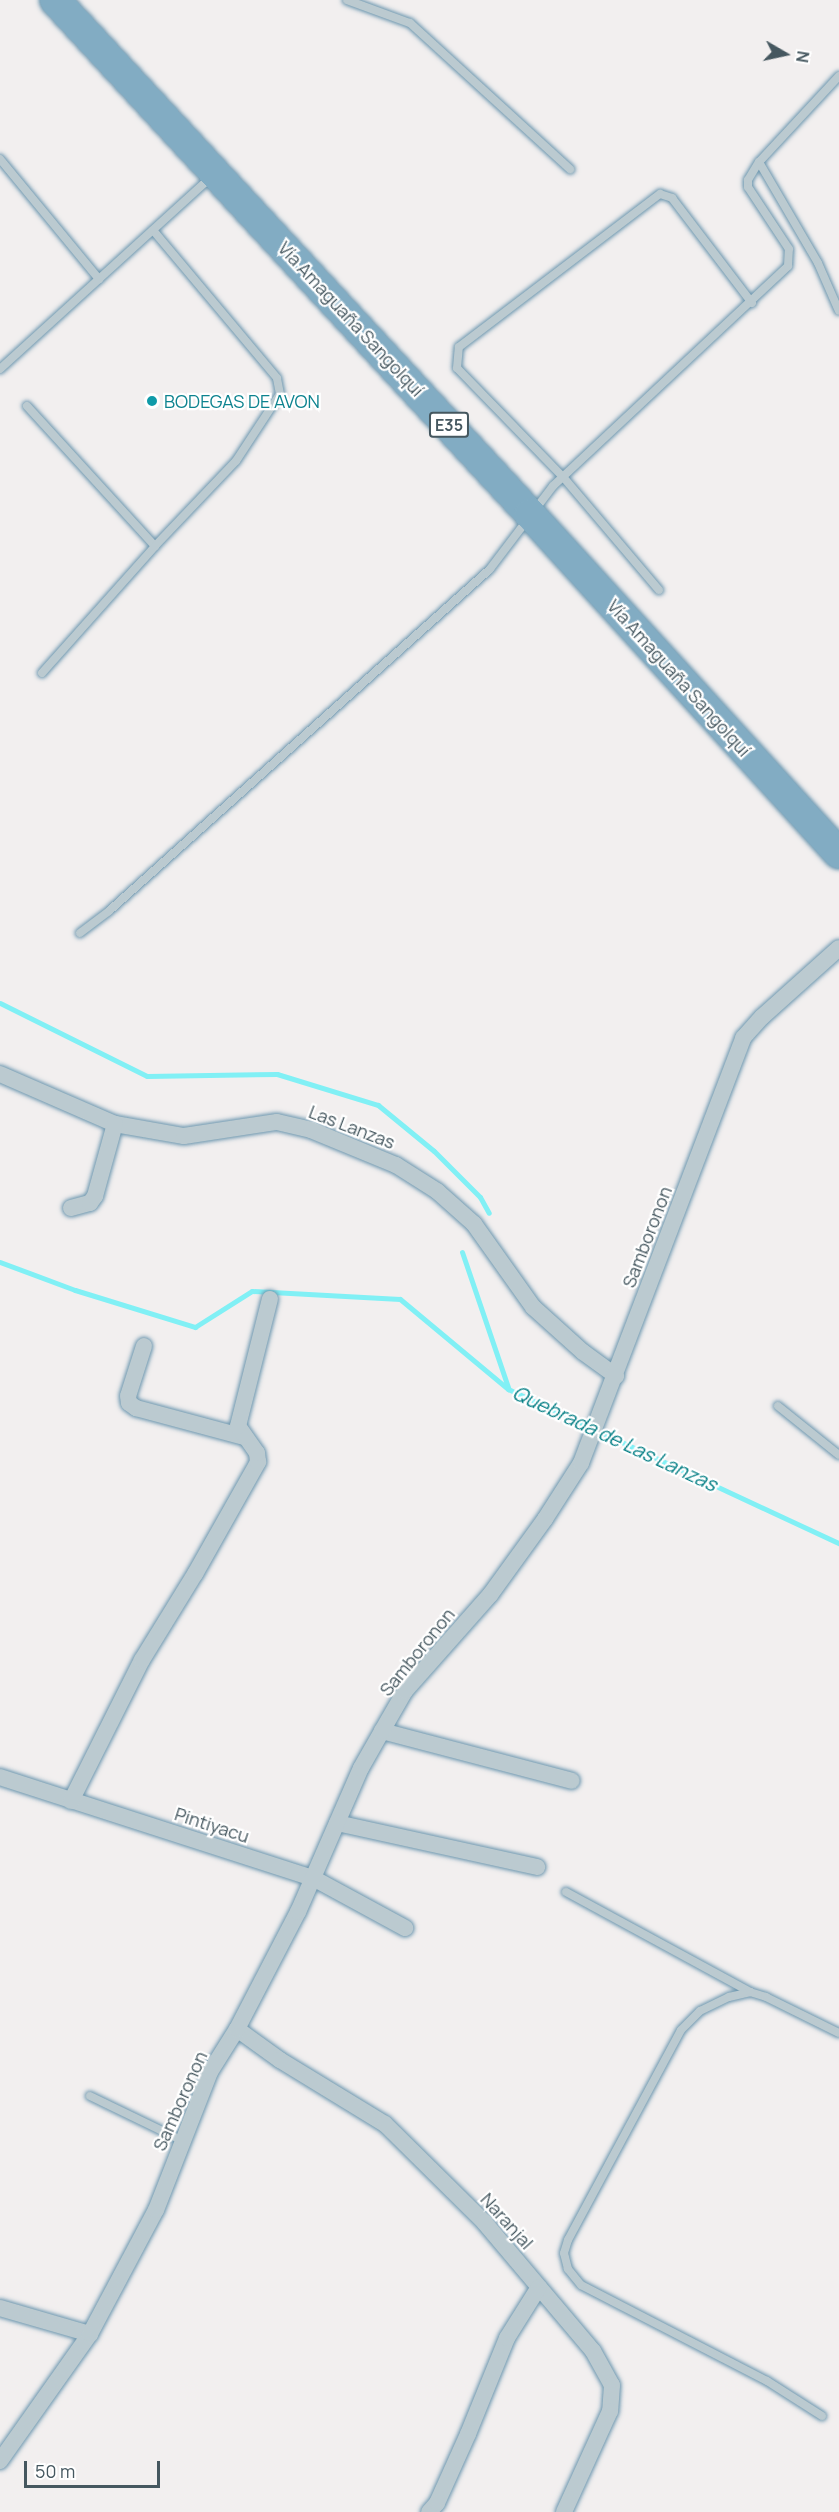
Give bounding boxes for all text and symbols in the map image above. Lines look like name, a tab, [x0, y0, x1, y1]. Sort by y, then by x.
north arrow	[755, 24, 815, 84]
text: N	[791, 49, 815, 64]
street label: Vía Amaguaña Sangolquí	[274, 237, 428, 401]
place label: BODEGAS DE AVON	[164, 390, 320, 412]
marker: BODEGAS DE AVON	[145, 394, 159, 408]
road number: E35	[428, 412, 470, 438]
street label: Vía Amaguaña Sangolquí	[603, 595, 755, 761]
street label: Las Lanzas	[306, 1101, 398, 1153]
street label: Samboronon	[618, 1183, 676, 1291]
water label: Quebrada de Las Lanzas	[509, 1380, 721, 1496]
street label: Samboronon	[375, 1604, 459, 1700]
street label: Pintiyacu	[172, 1803, 252, 1847]
street label: Samboronon	[148, 2048, 212, 2154]
street label: Naranjal	[476, 2189, 538, 2253]
scale bar	[27, 2449, 164, 2487]
text: 50 m	[35, 2459, 75, 2483]

